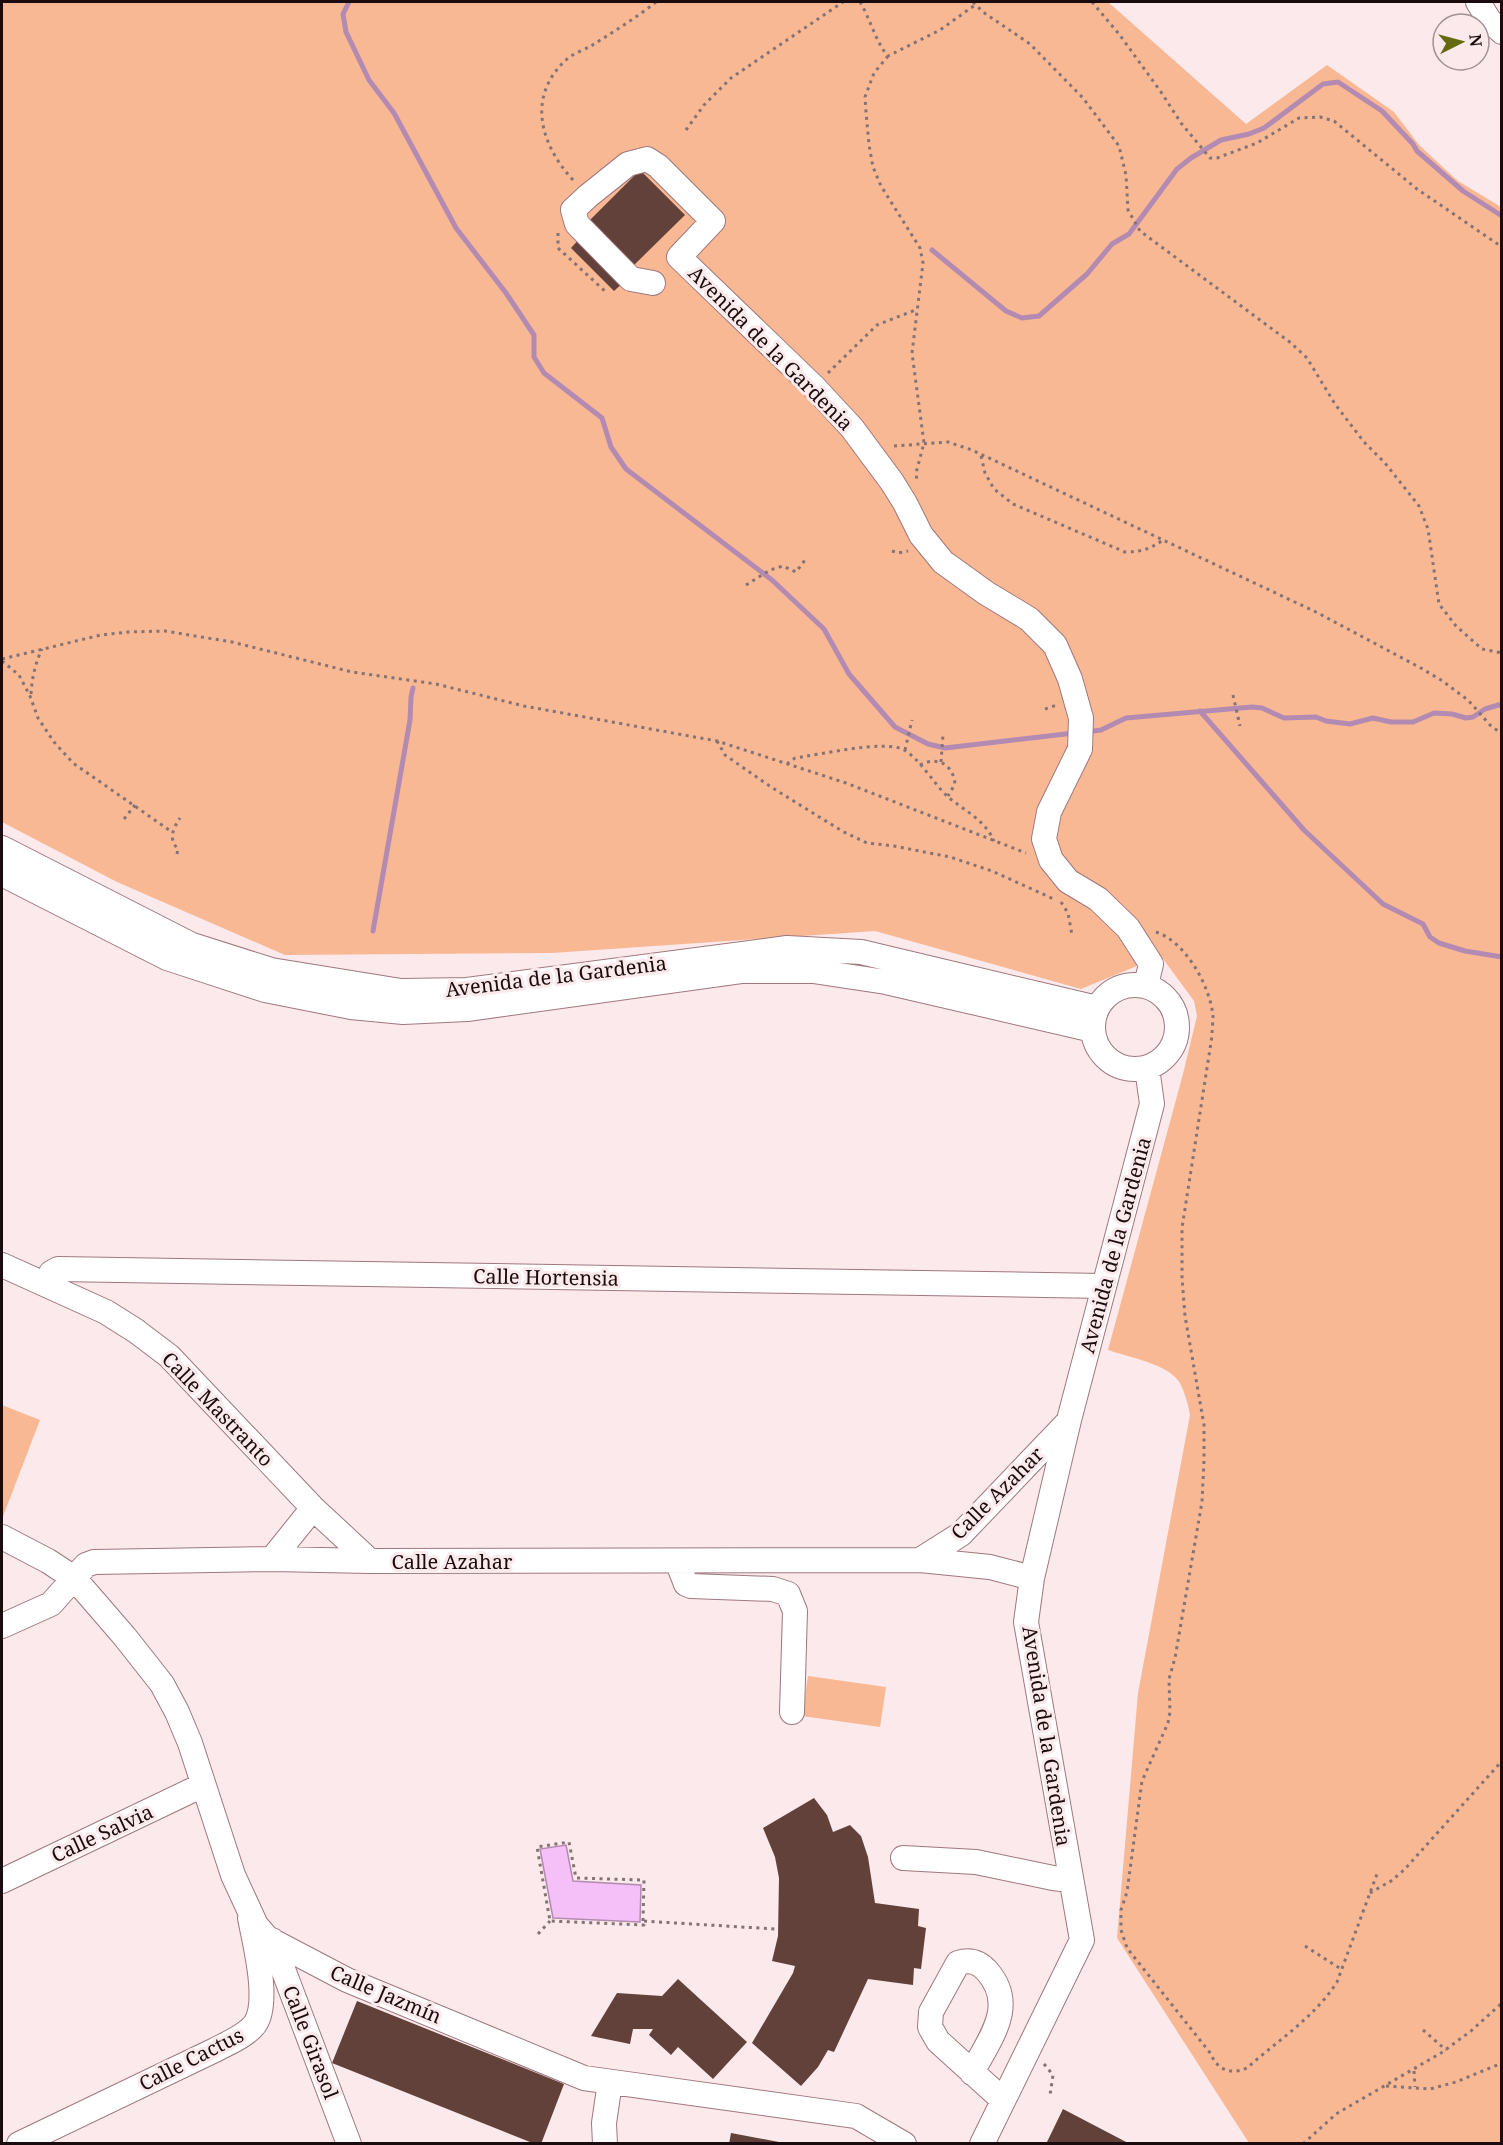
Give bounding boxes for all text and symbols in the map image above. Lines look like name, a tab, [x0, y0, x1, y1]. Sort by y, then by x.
north arrow	[1431, 12, 1491, 72]
text: N	[1464, 33, 1488, 48]
street label: Avenida de la Gardenia	[683, 260, 859, 436]
street label: Avenida de la Gardenia	[444, 949, 668, 1003]
street label: Avenida de la Gardenia	[1073, 1134, 1157, 1356]
street label: Calle Hortensia	[473, 1262, 619, 1292]
street label: Calle Mastranto	[156, 1346, 280, 1472]
street label: Calle Azahar	[945, 1440, 1050, 1545]
street label: Calle Azahar	[392, 1548, 513, 1575]
street label: Avenida de la Gardenia	[1016, 1624, 1078, 1848]
street label: Calle Salvia	[47, 1798, 157, 1868]
street label: Calle Jazmín	[326, 1958, 446, 2030]
street label: Calle Girasol	[277, 1981, 345, 2103]
street label: Calle Cactus	[134, 2021, 248, 2097]

